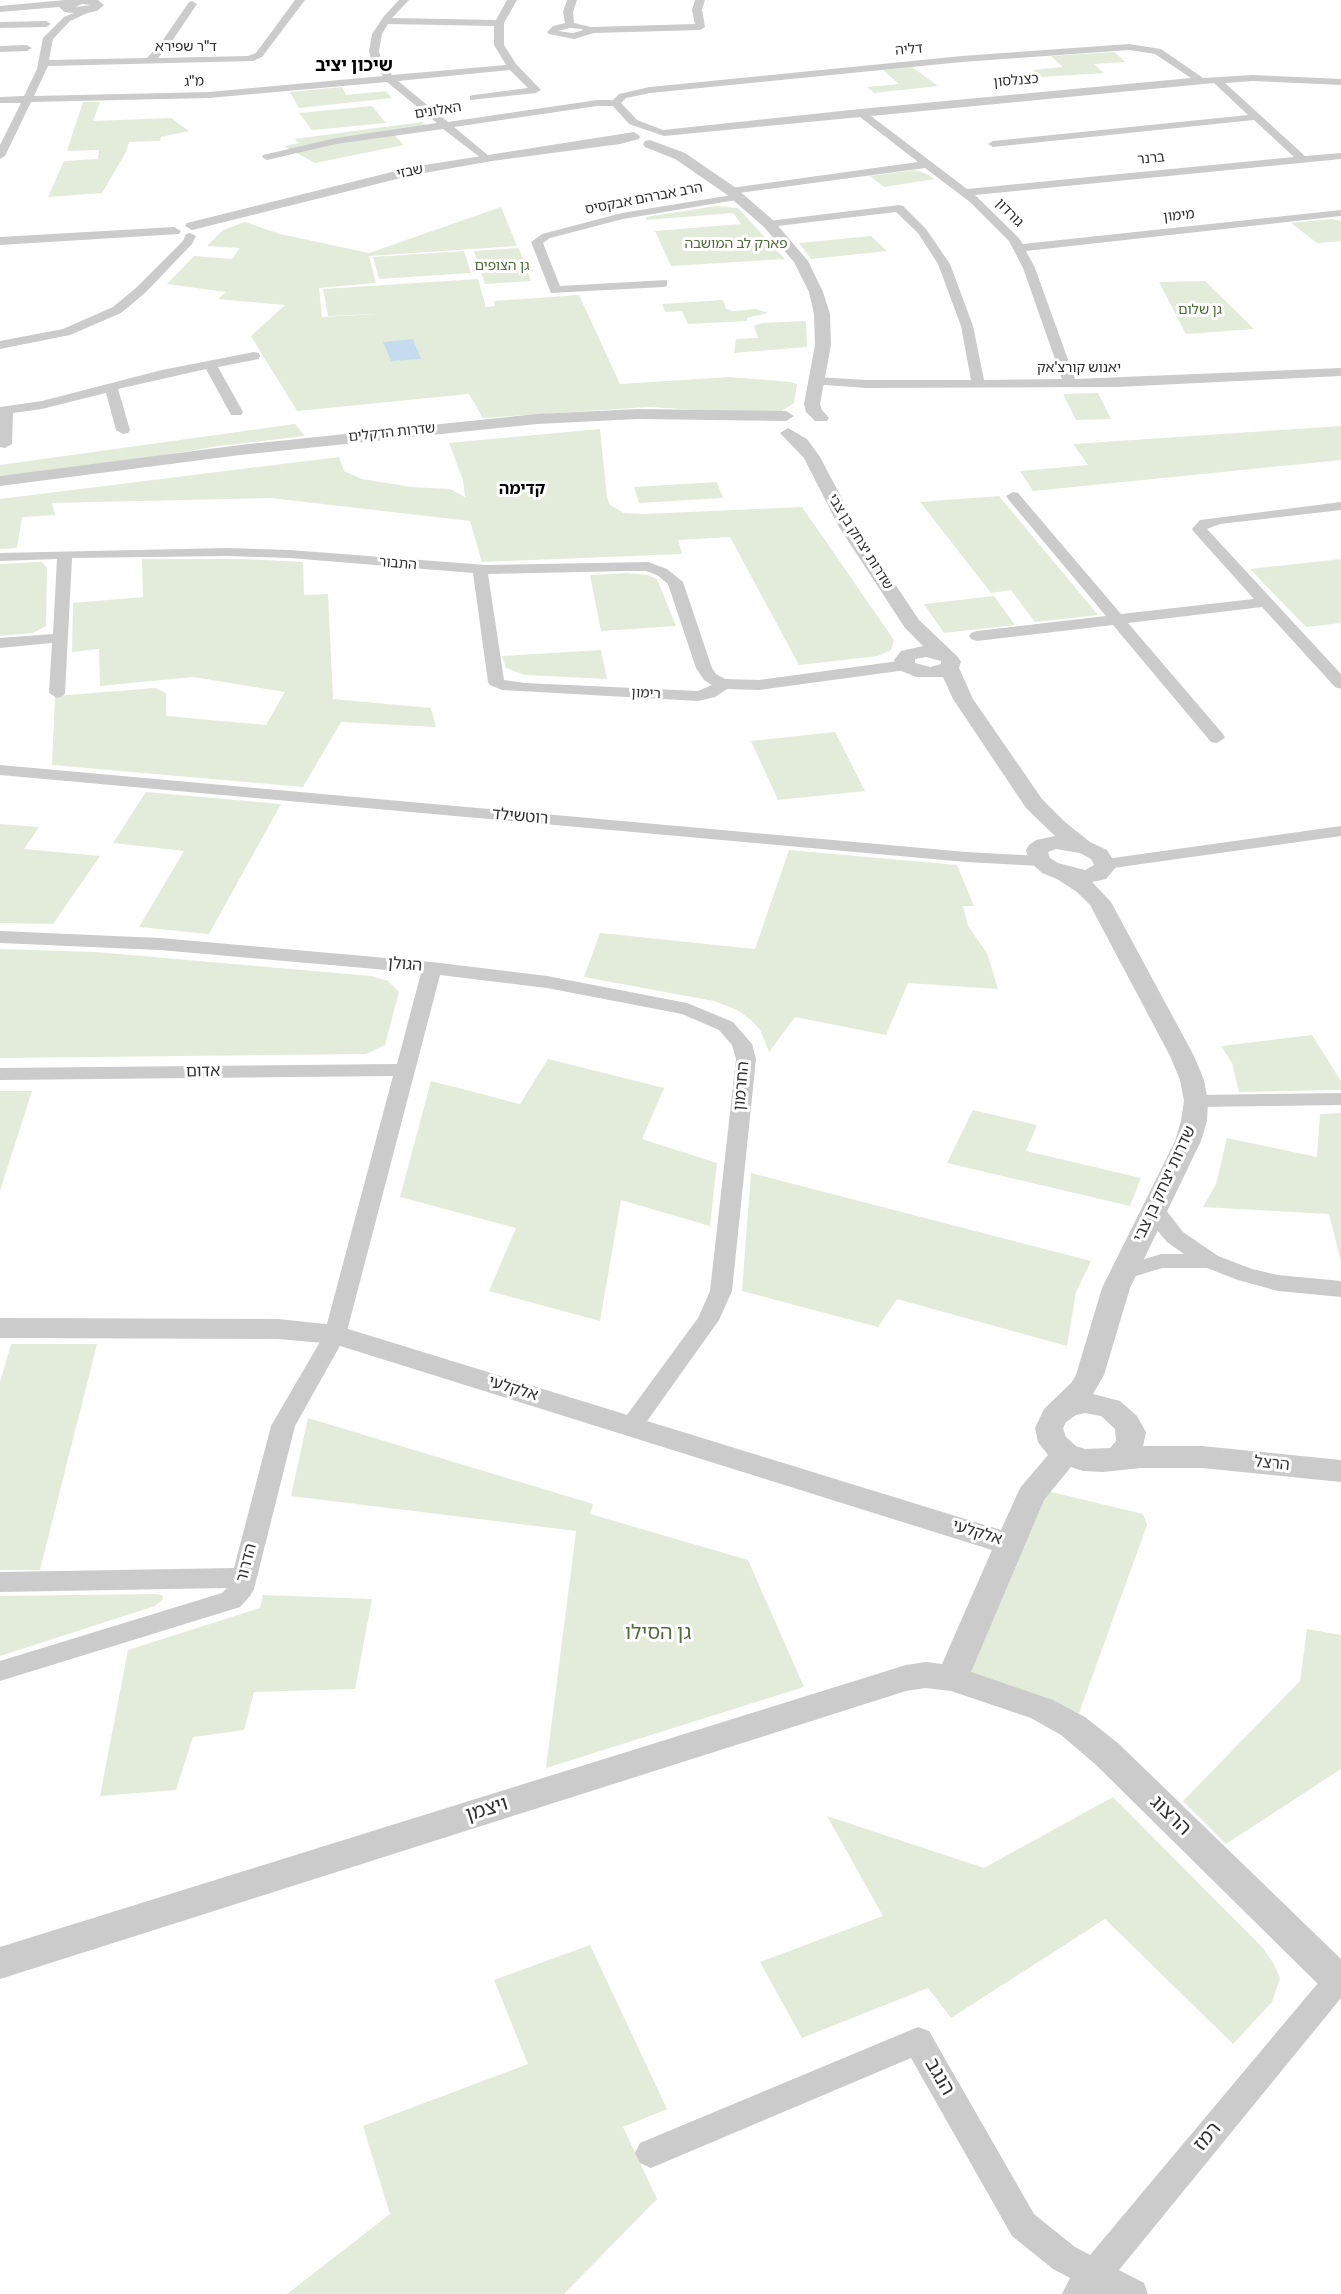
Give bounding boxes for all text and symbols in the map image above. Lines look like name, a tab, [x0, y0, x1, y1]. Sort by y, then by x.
street label: ד"ר שפירא	[155, 39, 217, 55]
street label: דליה	[895, 40, 923, 60]
district label: שיכון יציב	[315, 55, 393, 77]
street label: כצנלסון	[993, 71, 1039, 91]
street label: מ"ג	[184, 73, 204, 91]
street label: האלונים	[413, 99, 463, 123]
street label: ברנר	[1136, 149, 1166, 169]
street label: שבזי	[395, 161, 425, 183]
street label: הרב אברהם אבקסיס	[584, 179, 704, 219]
street label: גורדון	[991, 195, 1027, 231]
street label: מימון	[1163, 206, 1195, 226]
park label: פארק לב המושבה	[684, 236, 788, 252]
park label: גן הצופים	[474, 258, 530, 274]
park label: גן שלום	[1178, 302, 1222, 318]
street label: יאנוש קורצ'אק	[1037, 360, 1121, 376]
street label: שדרות הדקלים	[348, 420, 436, 446]
district label: קדימה	[499, 480, 545, 500]
street label: שדרות יצחק בן צבי	[824, 491, 896, 593]
street label: התבור	[378, 554, 418, 574]
street label: רימון	[631, 685, 661, 703]
street label: רוטשילד	[491, 805, 549, 829]
street label: הגולן	[387, 954, 423, 976]
street label: החרמון	[730, 1061, 754, 1111]
street label: אדום	[186, 1062, 220, 1082]
street label: שדרות יצחק בן צבי	[1130, 1123, 1200, 1245]
street label: אלקלעי	[486, 1372, 540, 1406]
street label: הרצל	[1253, 1453, 1291, 1475]
street label: אלקלעי	[950, 1516, 1004, 1550]
street label: הדרור	[233, 1541, 261, 1585]
park label: גן הסילו	[625, 1622, 691, 1646]
street label: הרצוג	[1145, 1791, 1195, 1841]
street label: ויצמן	[463, 1792, 511, 1828]
street label: הנגב	[919, 2054, 959, 2100]
street label: רמז	[1189, 2118, 1227, 2156]

